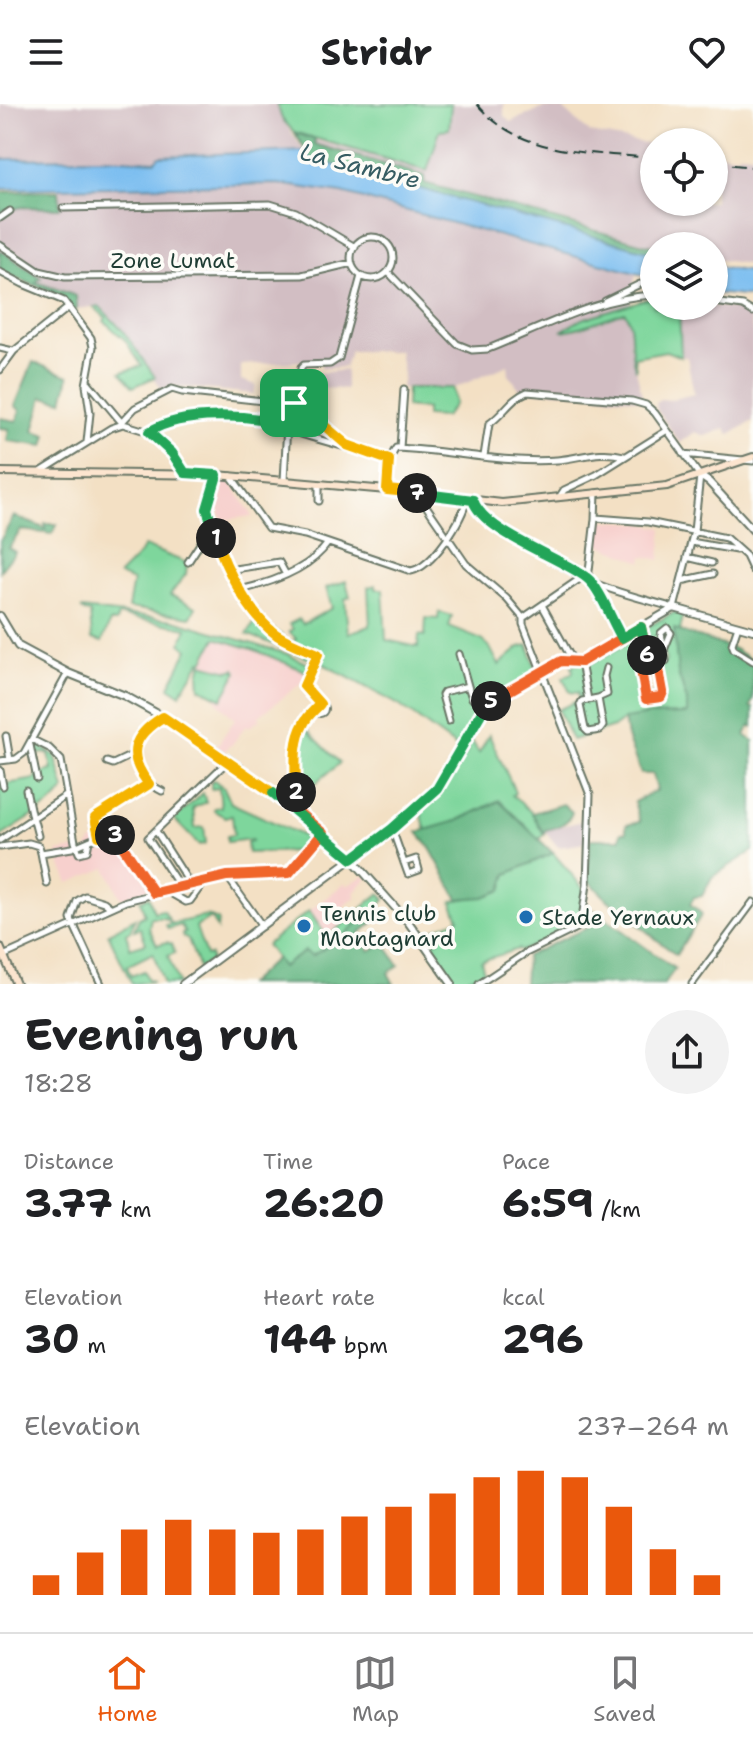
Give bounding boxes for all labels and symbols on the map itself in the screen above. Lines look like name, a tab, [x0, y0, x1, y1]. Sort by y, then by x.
water label: La Sambre	[297, 136, 423, 196]
street label: Zone Lumat	[111, 246, 235, 275]
pin	[260, 369, 328, 437]
pin: 7	[397, 473, 437, 513]
pin: 1	[196, 518, 236, 558]
pin: 6	[627, 635, 667, 675]
pin: 5	[471, 681, 511, 721]
pin: 2	[276, 772, 316, 812]
pin: 3	[95, 815, 135, 855]
place label: Tennis club Montagnard	[320, 899, 454, 953]
place label: Stade Yernaux	[542, 903, 694, 932]
marker: Stade Yernaux	[517, 908, 535, 926]
marker: Tennis club Montagnard	[295, 917, 313, 935]

